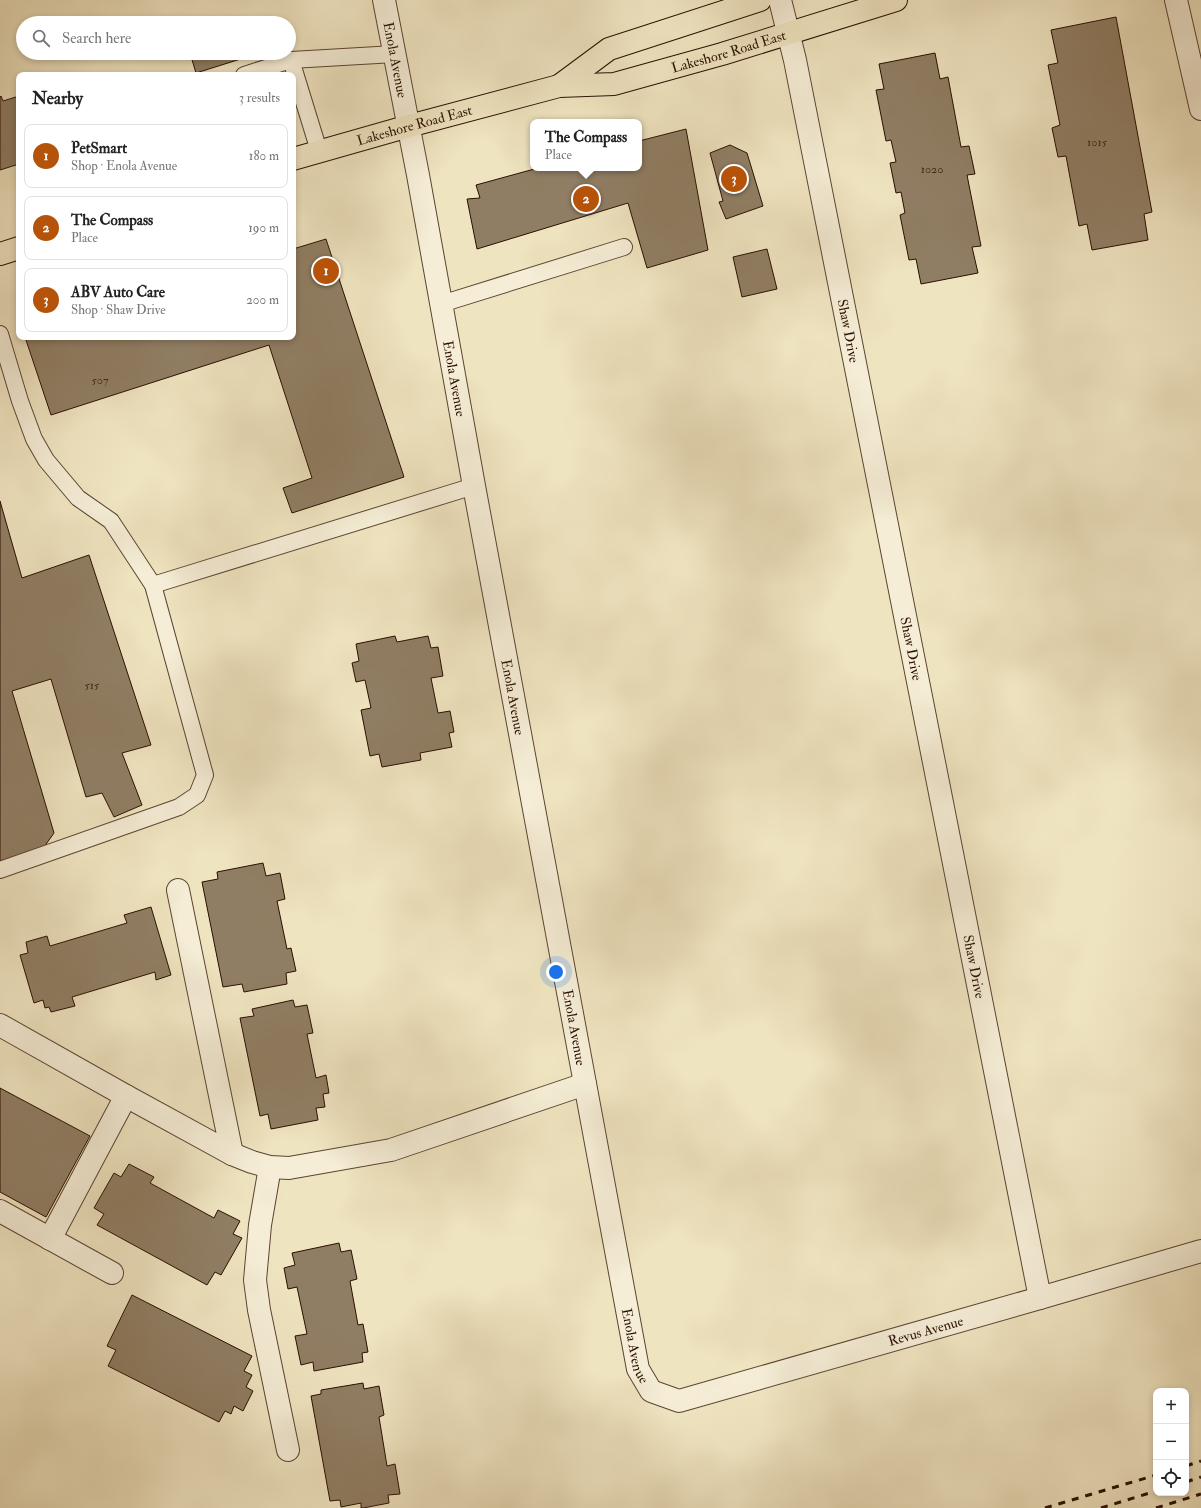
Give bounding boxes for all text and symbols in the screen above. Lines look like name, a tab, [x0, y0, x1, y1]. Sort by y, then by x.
search box	[16, 16, 296, 60]
street label: Enola Avenue	[380, 21, 411, 99]
street label: Lakeshore Road East	[669, 26, 788, 76]
icon: search	[30, 27, 52, 49]
text: Search here	[62, 29, 131, 48]
text: Nearby	[32, 88, 83, 109]
text: 3 results	[239, 90, 280, 106]
street label: Lakeshore Road East	[355, 101, 474, 149]
popup	[530, 119, 642, 171]
text: The Compass	[545, 128, 627, 147]
house number: 1015	[1087, 135, 1108, 150]
text: PetSmart	[71, 139, 127, 158]
text: Place	[545, 147, 572, 163]
text: 1	[44, 148, 48, 164]
text: 180 m	[249, 148, 279, 164]
text: Shop · Enola Avenue	[71, 158, 177, 174]
house number: 1020	[921, 162, 943, 177]
pin: 3	[721, 164, 747, 194]
pin: 2	[573, 184, 599, 214]
text: The Compass	[71, 211, 153, 230]
text: 2	[43, 220, 49, 236]
text: 190 m	[248, 220, 279, 236]
text: Place	[71, 230, 98, 246]
pin: 1	[313, 256, 339, 286]
text: ABV Auto Care	[71, 283, 165, 302]
text: 3	[44, 292, 49, 308]
text: 200 m	[246, 292, 279, 308]
street label: Shaw Drive	[834, 298, 863, 364]
text: Shop · Shaw Drive	[71, 302, 166, 318]
street label: Enola Avenue	[439, 339, 470, 418]
house number: 507	[92, 373, 109, 388]
street label: Shaw Drive	[897, 615, 926, 682]
street label: Enola Avenue	[498, 658, 529, 737]
house number: 515	[85, 678, 100, 693]
street label: Shaw Drive	[960, 933, 989, 1000]
your location	[546, 962, 566, 982]
street label: Enola Avenue	[559, 988, 590, 1067]
street label: Enola Avenue	[618, 1307, 653, 1386]
street label: Revus Avenue	[886, 1312, 965, 1349]
map controls	[1153, 1388, 1189, 1496]
button: +	[1153, 1388, 1189, 1424]
button: −	[1153, 1424, 1189, 1460]
button: locate	[1153, 1460, 1189, 1496]

